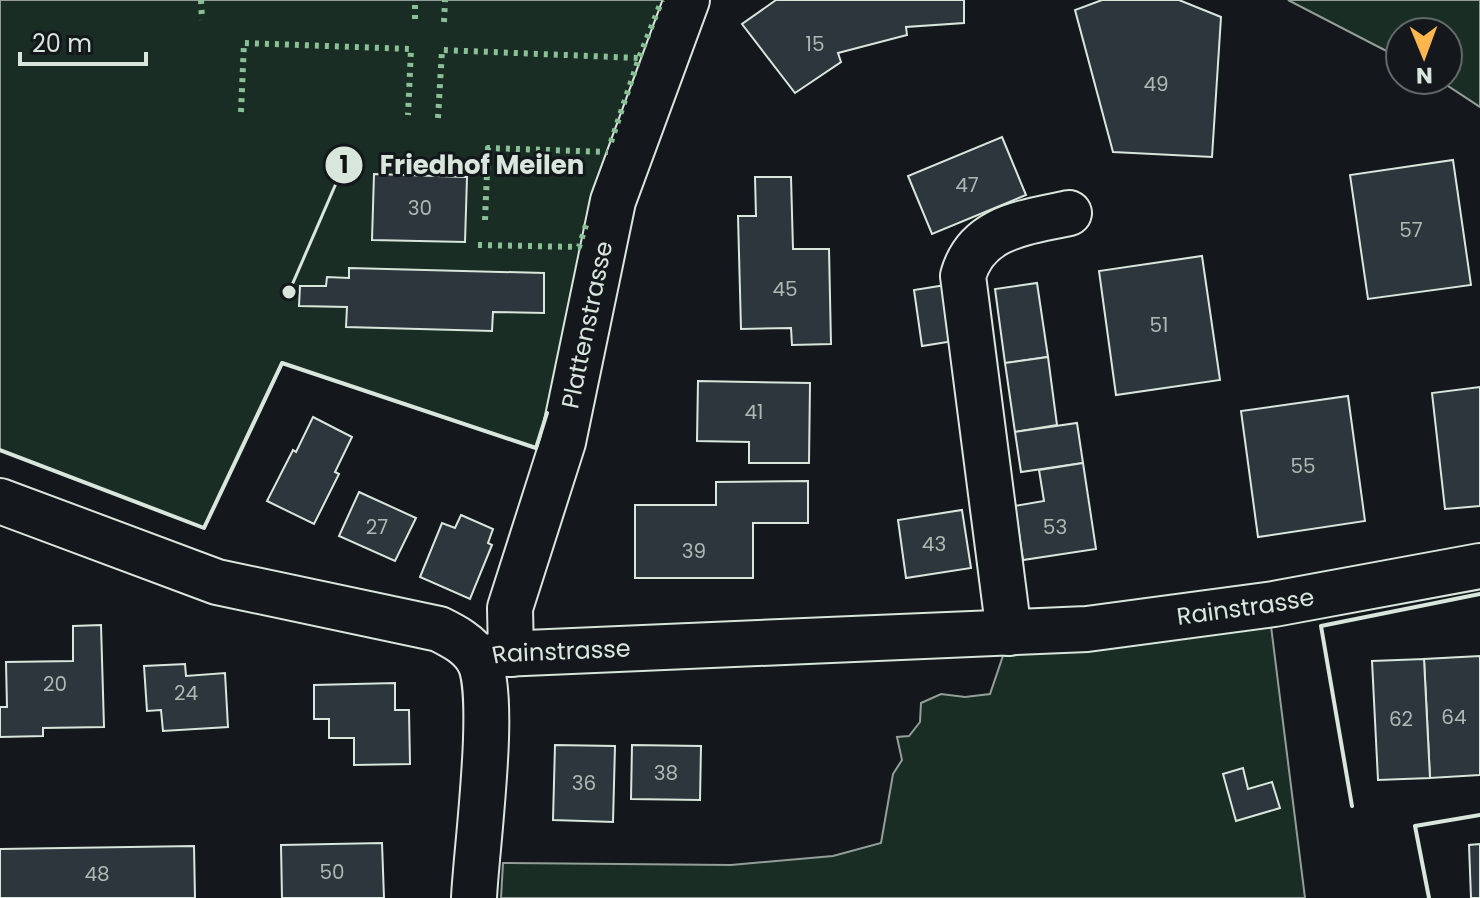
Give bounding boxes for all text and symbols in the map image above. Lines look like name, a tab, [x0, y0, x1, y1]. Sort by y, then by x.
scale bar	[20, 16, 146, 66]
north arrow	[1384, 16, 1464, 96]
text: 20 m	[32, 27, 92, 60]
house number: 15	[806, 30, 824, 58]
text: N	[1416, 60, 1433, 91]
house number: 49	[1143, 70, 1169, 98]
callout: Friedhof Meilen	[324, 140, 600, 190]
text: Friedhof Meilen	[380, 147, 584, 183]
text: 1	[339, 148, 349, 181]
house number: 47	[955, 171, 979, 199]
house number: 30	[408, 194, 432, 222]
house number: 57	[1399, 216, 1423, 244]
street label: Plattenstrasse	[553, 238, 620, 411]
house number: 45	[772, 275, 798, 303]
house number: 51	[1150, 311, 1168, 339]
house number: 41	[745, 398, 763, 426]
house number: 55	[1290, 452, 1316, 480]
house number: 27	[366, 513, 388, 541]
house number: 53	[1043, 513, 1067, 541]
house number: 43	[922, 530, 946, 558]
house number: 39	[682, 537, 706, 565]
street label: Rainstrasse	[1175, 580, 1317, 633]
street label: Rainstrasse	[489, 632, 631, 672]
house number: 20	[43, 670, 67, 698]
house number: 24	[174, 679, 198, 707]
house number: 64	[1441, 703, 1467, 731]
house number: 62	[1389, 705, 1413, 733]
house number: 38	[654, 759, 678, 787]
house number: 36	[572, 769, 596, 797]
house number: 50	[319, 858, 345, 886]
house number: 48	[84, 860, 110, 888]

